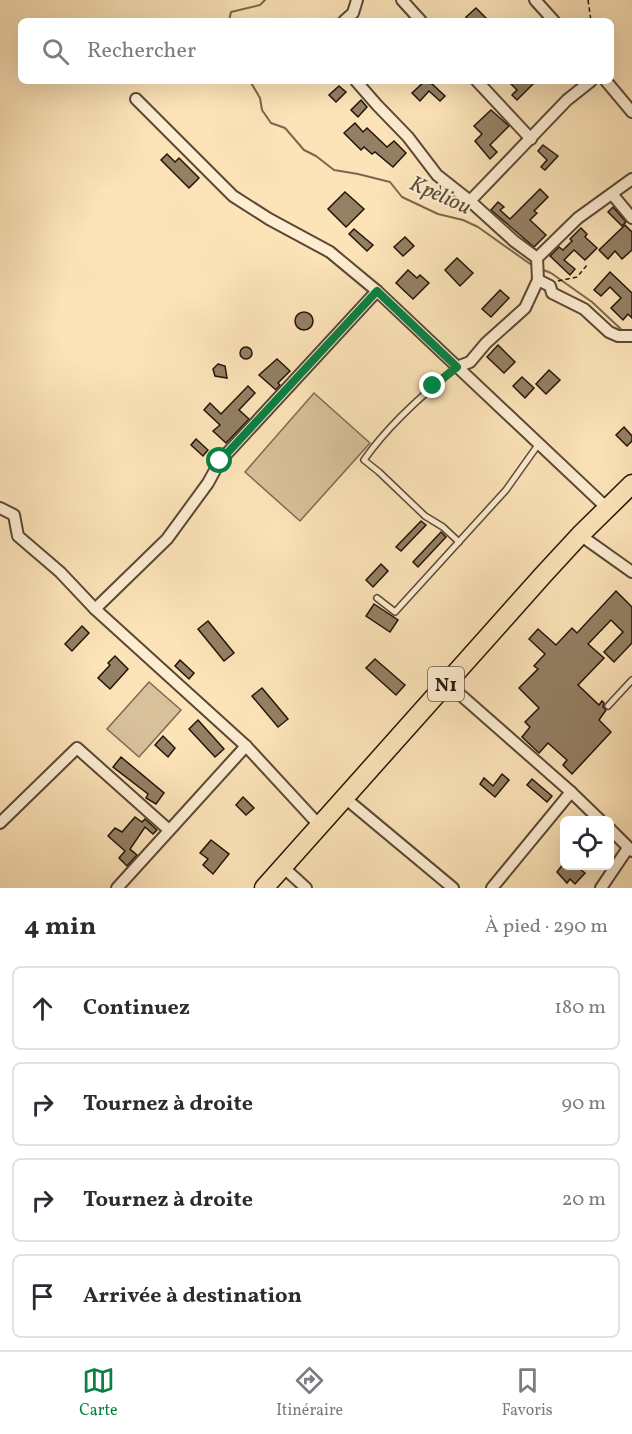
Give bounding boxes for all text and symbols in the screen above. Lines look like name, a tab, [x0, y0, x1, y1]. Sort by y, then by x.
search box	[18, 18, 614, 84]
icon: search	[39, 35, 72, 68]
text: Rechercher	[87, 36, 196, 67]
water label: Kpèliou	[404, 169, 476, 224]
route end	[419, 372, 445, 398]
route start	[206, 447, 232, 473]
road number: N1	[428, 667, 464, 701]
map controls	[560, 816, 614, 870]
button: locate	[560, 816, 614, 870]
text: 4 min	[24, 909, 96, 945]
text: À pied · 290 m	[485, 913, 608, 941]
icon: ahead	[26, 992, 59, 1025]
text: Continuez	[83, 993, 190, 1024]
text: 180 m	[554, 994, 606, 1022]
icon: right	[26, 1088, 59, 1121]
text: Tournez à droite	[83, 1089, 253, 1120]
text: 90 m	[562, 1090, 606, 1118]
icon: right	[26, 1184, 59, 1217]
text: Tournez à droite	[83, 1185, 253, 1216]
text: 20 m	[562, 1186, 606, 1214]
icon: arrive	[26, 1280, 59, 1313]
text: Arrivée à destination	[83, 1281, 302, 1312]
tab: Carte	[79, 1364, 118, 1422]
tab: Itinéraire	[276, 1364, 343, 1422]
tab: Favoris	[502, 1364, 553, 1422]

